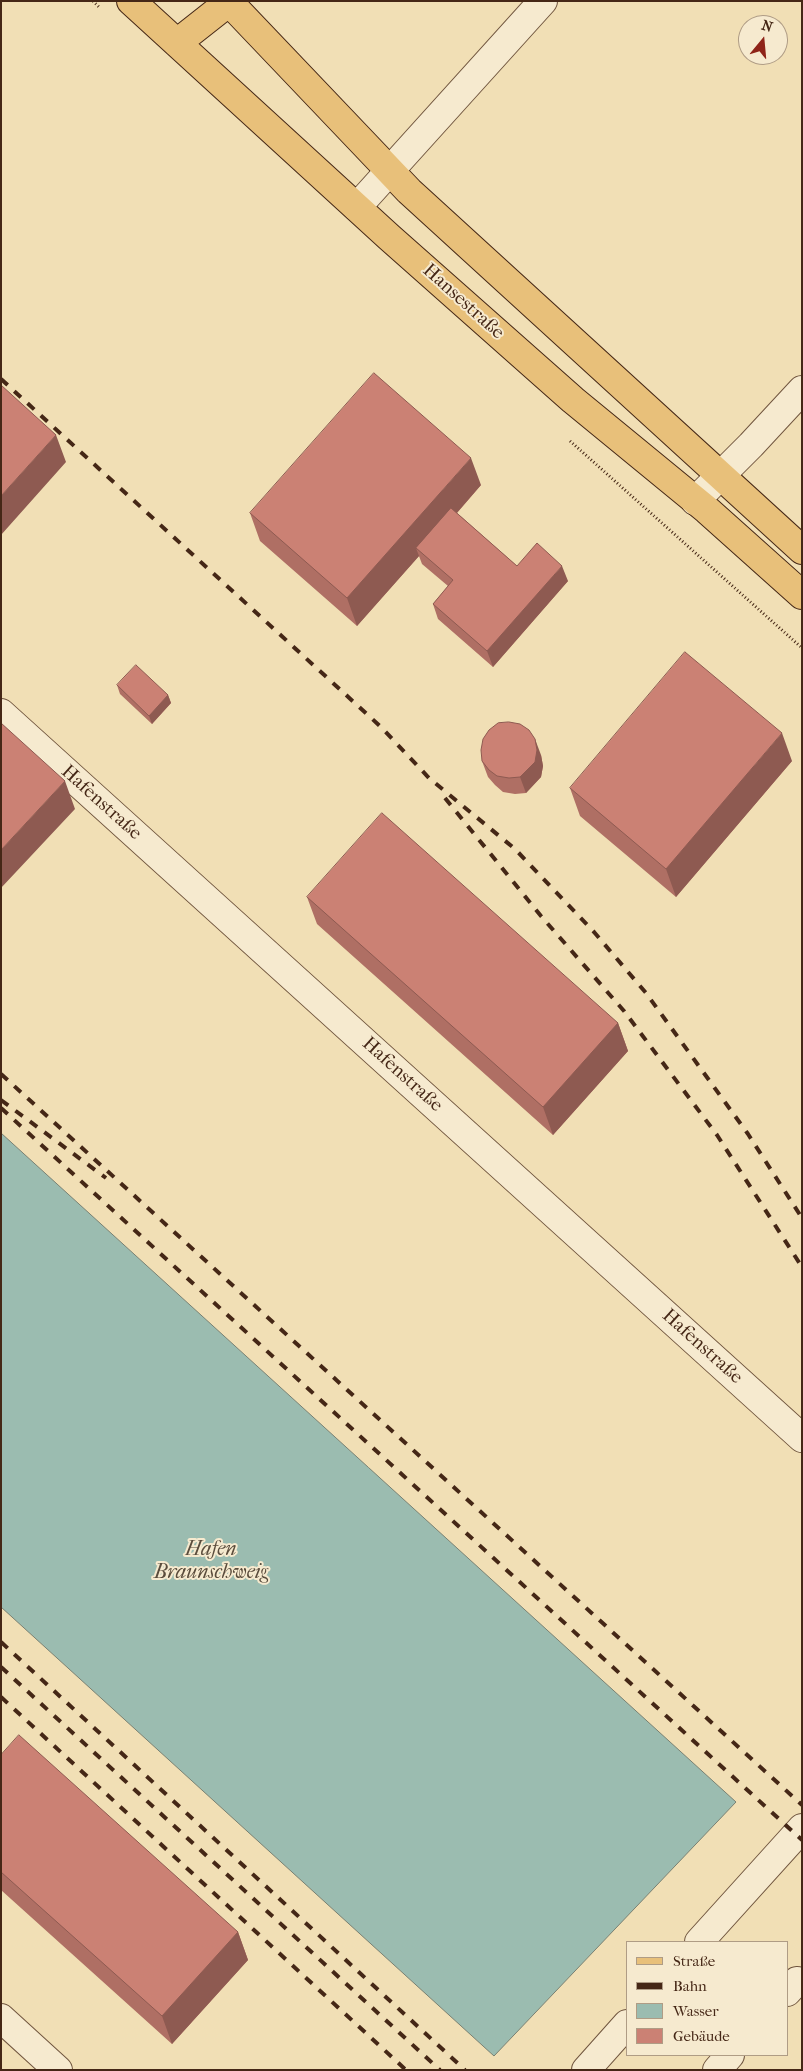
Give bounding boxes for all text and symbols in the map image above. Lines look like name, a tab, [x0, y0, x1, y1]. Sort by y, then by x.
north arrow	[738, 15, 788, 65]
text: N	[760, 16, 775, 36]
street label: Hansestraße	[418, 259, 508, 345]
street label: Hafenstraße	[56, 761, 146, 845]
street label: Hafenstraße	[357, 1033, 447, 1117]
street label: Hafenstraße	[657, 1305, 747, 1389]
water label: Hafen Braunschweig	[154, 1538, 268, 1585]
legend	[626, 1941, 788, 2056]
text: Straße	[673, 1952, 715, 1970]
text: Bahn	[673, 1977, 707, 1995]
text: Wasser	[673, 2002, 719, 2020]
text: Gebäude	[673, 2027, 730, 2045]

